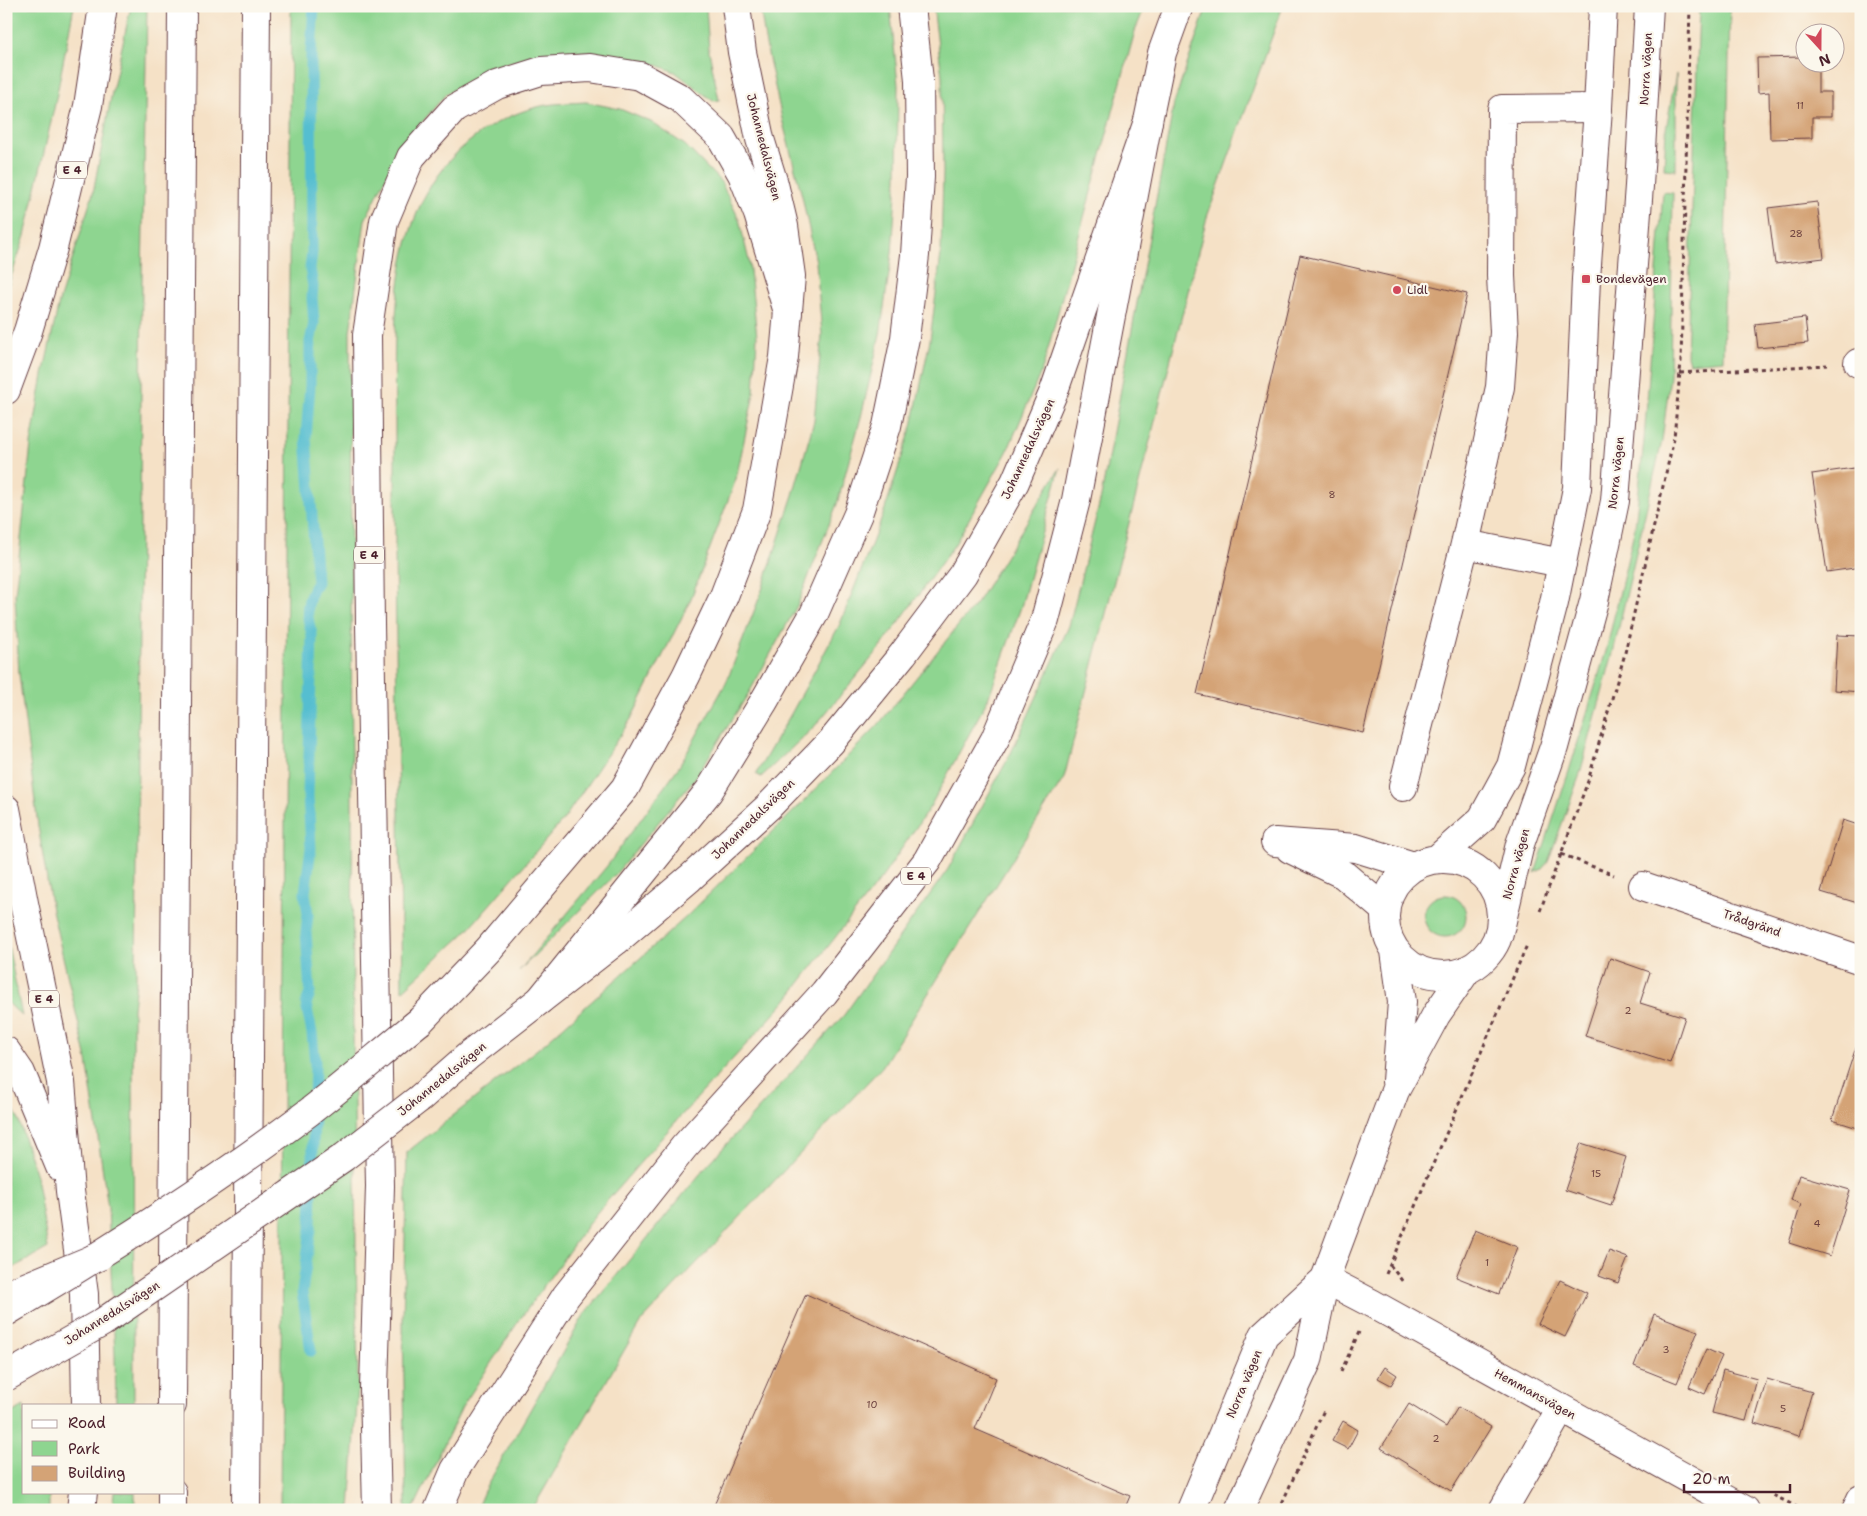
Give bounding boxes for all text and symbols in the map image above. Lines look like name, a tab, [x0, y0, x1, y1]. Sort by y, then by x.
north arrow	[1794, 22, 1844, 72]
street label: Norra vägen	[1636, 32, 1656, 106]
text: N	[1816, 50, 1833, 71]
street label: Johannedalsvägen	[743, 92, 785, 202]
house number: 11	[1796, 99, 1804, 112]
road number: E 4	[57, 162, 87, 178]
house number: 28	[1789, 227, 1803, 240]
place label: Bondevägen	[1596, 271, 1666, 287]
marker: Bondevägen	[1580, 273, 1592, 285]
place label: Lidl	[1407, 282, 1428, 298]
marker: Lidl	[1391, 284, 1403, 296]
street label: Johannedalsvägen	[998, 396, 1058, 502]
street label: Norra vägen	[1604, 436, 1628, 510]
house number: 8	[1329, 488, 1336, 501]
road number: E 4	[354, 546, 384, 564]
street label: Johannedalsvägen	[708, 775, 798, 863]
street label: Norra vägen	[1499, 827, 1533, 901]
road number: E 4	[901, 868, 931, 884]
street label: Trådgränd	[1721, 906, 1784, 941]
road number: E 4	[29, 991, 59, 1008]
house number: 2	[1625, 1004, 1632, 1017]
street label: Johannedalsvägen	[394, 1038, 490, 1120]
house number: 15	[1591, 1167, 1601, 1180]
house number: 4	[1814, 1217, 1821, 1230]
house number: 1	[1485, 1256, 1489, 1269]
street label: Johannedalsvägen	[61, 1277, 163, 1349]
house number: 3	[1663, 1343, 1670, 1356]
street label: Norra vägen	[1222, 1347, 1266, 1421]
street label: Hemmansvägen	[1491, 1365, 1579, 1423]
house number: 10	[867, 1398, 877, 1411]
house number: 5	[1780, 1402, 1786, 1415]
legend	[22, 1404, 185, 1494]
text: Road	[68, 1413, 106, 1433]
house number: 2	[1433, 1432, 1440, 1445]
text: Park	[68, 1439, 100, 1459]
scale bar	[1684, 1461, 1791, 1493]
text: Building	[68, 1463, 125, 1483]
text: 20 m	[1692, 1469, 1731, 1489]

